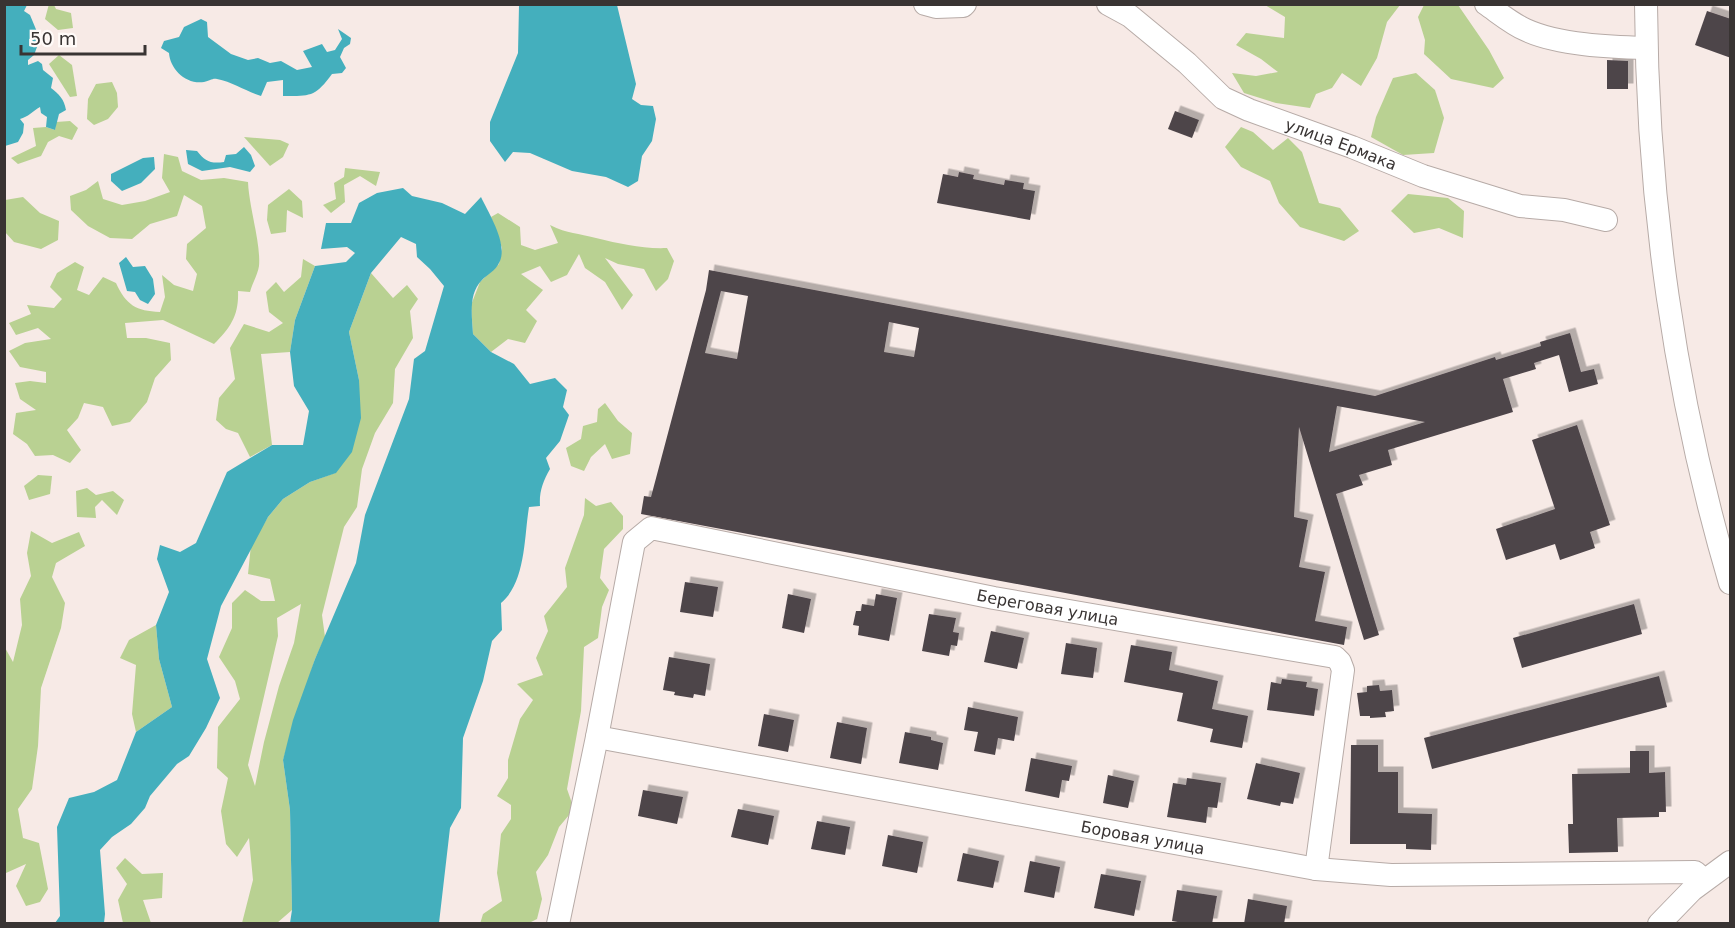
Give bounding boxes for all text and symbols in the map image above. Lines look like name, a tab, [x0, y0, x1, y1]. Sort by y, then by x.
scale bar	[21, 18, 146, 56]
text: 50 m	[30, 28, 76, 49]
street label: улица Ермака	[1283, 114, 1400, 174]
street label: Береговая улица	[975, 585, 1120, 629]
street label: Боровая улица	[1079, 817, 1206, 858]

